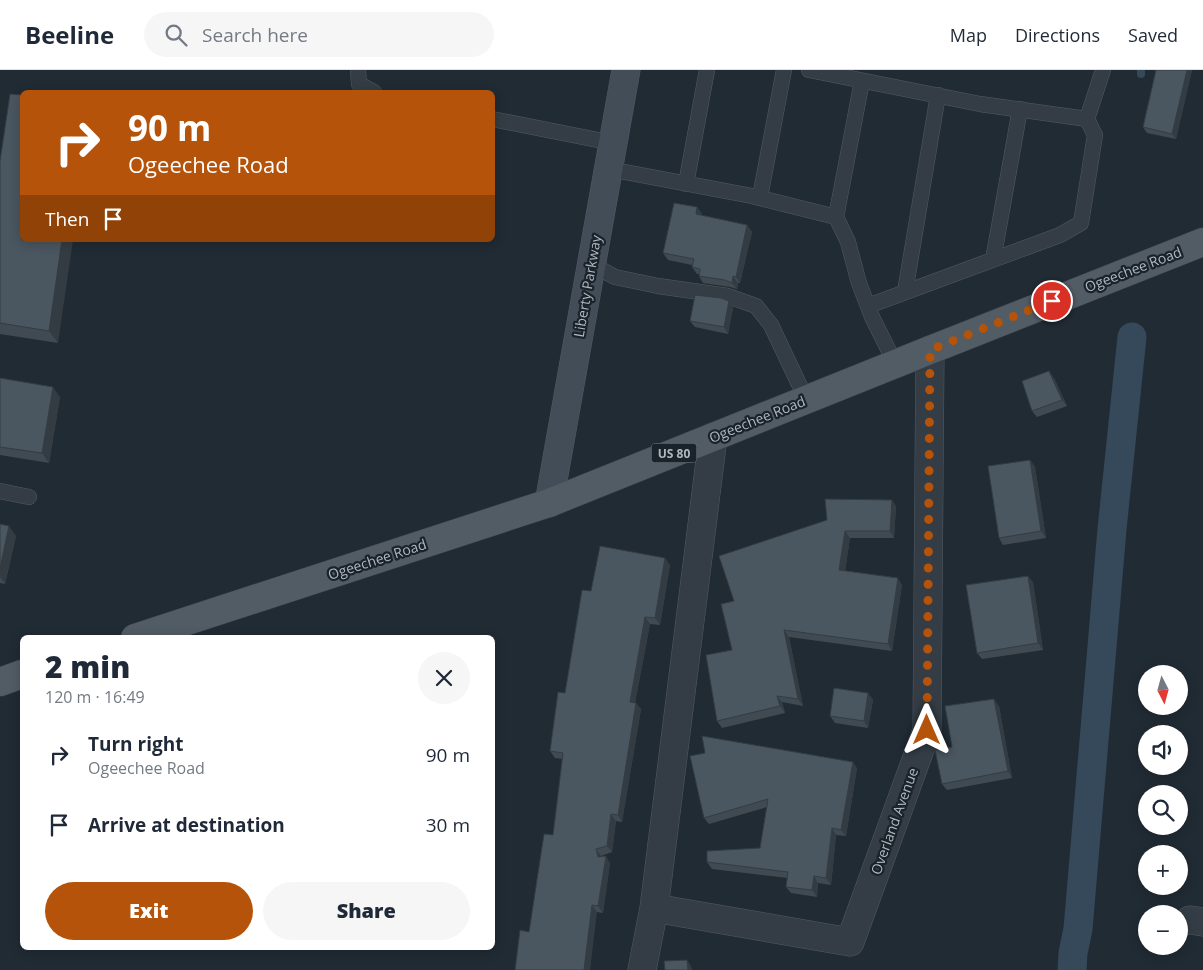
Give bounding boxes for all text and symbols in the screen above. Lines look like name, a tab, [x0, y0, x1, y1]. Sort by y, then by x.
search box	[144, 12, 494, 57]
text: Beeline	[25, 18, 114, 51]
icon: search	[162, 21, 190, 49]
text: Search here	[202, 22, 308, 48]
text: Map	[950, 23, 987, 47]
text: Directions	[1015, 23, 1100, 47]
text: Saved	[1128, 23, 1178, 47]
text: 90 m	[128, 104, 211, 151]
icon: right	[45, 110, 110, 175]
text: Ogeechee Road	[128, 149, 289, 179]
icon: arrive	[99, 205, 127, 233]
text: Then	[45, 206, 89, 232]
street label: Liberty Parkway	[569, 232, 606, 339]
street label: Ogeechee Road	[1082, 242, 1184, 296]
pin	[1031, 280, 1073, 322]
icon: arrive	[1038, 287, 1066, 315]
street label: Ogeechee Road	[706, 391, 808, 447]
road number: US 80	[652, 443, 696, 462]
street label: Ogeechee Road	[325, 534, 429, 584]
text: 2 min	[45, 646, 130, 687]
button: close	[418, 652, 470, 704]
north arrow	[1138, 665, 1188, 715]
map controls	[1138, 665, 1188, 955]
text: 120 m · 16:49	[45, 686, 145, 708]
position arrow	[900, 703, 952, 755]
button: sound	[1138, 725, 1188, 775]
text: Turn right	[88, 731, 183, 757]
icon: right	[45, 741, 73, 769]
text: 90 m	[426, 742, 470, 768]
text: Ogeechee Road	[88, 757, 205, 779]
street label: Overland Avenue	[866, 765, 922, 877]
button: search	[1138, 785, 1188, 835]
icon: arrive	[45, 811, 73, 839]
text: Arrive at destination	[88, 812, 285, 838]
text: 30 m	[426, 812, 470, 838]
button: +	[1138, 845, 1188, 895]
button: Exit	[45, 882, 253, 940]
button: Share	[263, 882, 470, 940]
button: −	[1138, 905, 1188, 955]

